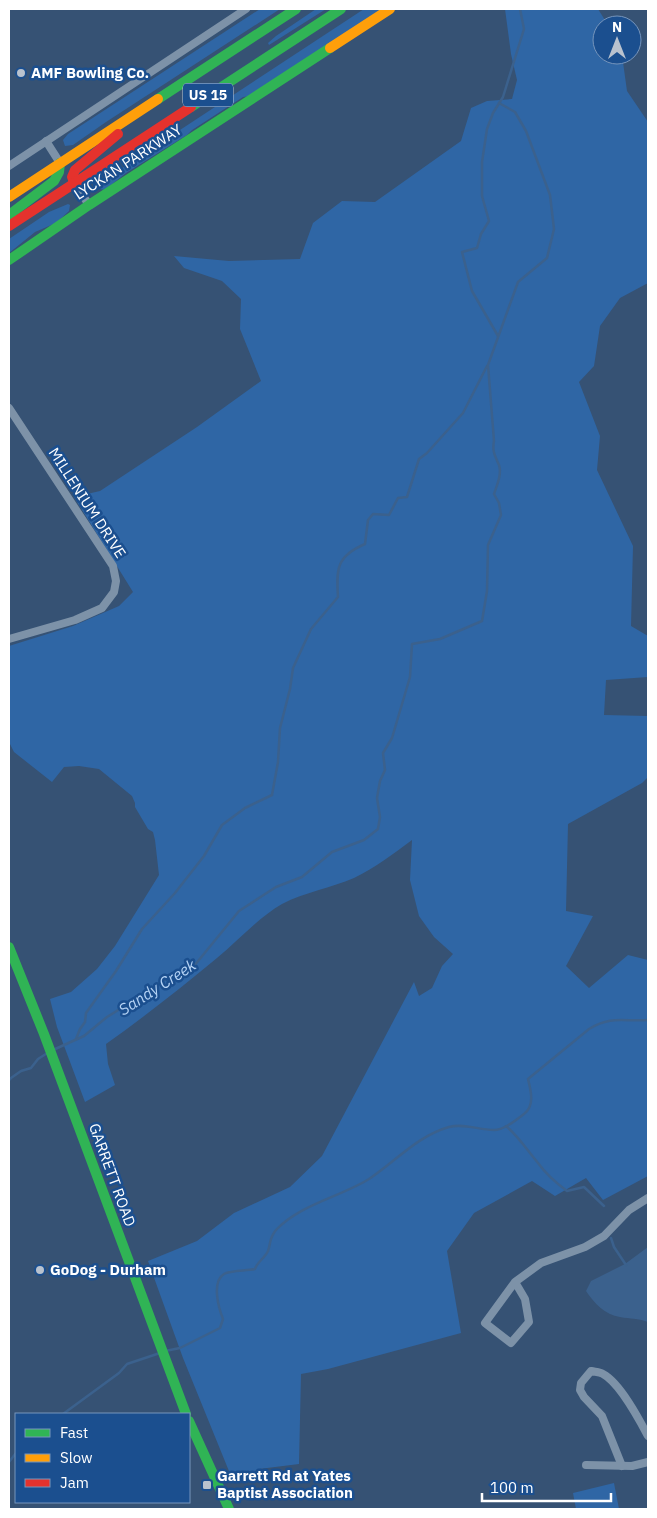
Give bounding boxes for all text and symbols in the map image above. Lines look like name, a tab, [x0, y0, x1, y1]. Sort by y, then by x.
north arrow	[592, 15, 642, 65]
text: N	[612, 18, 622, 36]
place label: AMF Bowling Co.	[31, 63, 149, 82]
marker: AMF Bowling Co.	[15, 67, 27, 79]
road number: US 15	[183, 84, 233, 106]
street label: LYCKAN PARKWAY	[70, 119, 186, 204]
street label: MILLENIUM DRIVE	[45, 444, 130, 562]
water label: Sandy Creek	[114, 954, 200, 1019]
street label: GARRETT ROAD	[85, 1121, 140, 1229]
place label: GoDog - Durham	[50, 1260, 166, 1279]
marker: GoDog - Durham	[34, 1264, 46, 1276]
legend	[15, 1413, 190, 1503]
text: Fast	[60, 1423, 88, 1442]
text: Slow	[60, 1448, 93, 1467]
place label: Garrett Rd at Yates Baptist Association	[217, 1466, 353, 1502]
scale bar	[482, 1470, 611, 1502]
text: Jam	[60, 1473, 89, 1492]
text: 100 m	[490, 1478, 534, 1497]
marker: Garrett Rd at Yates Baptist Association	[201, 1479, 213, 1491]

